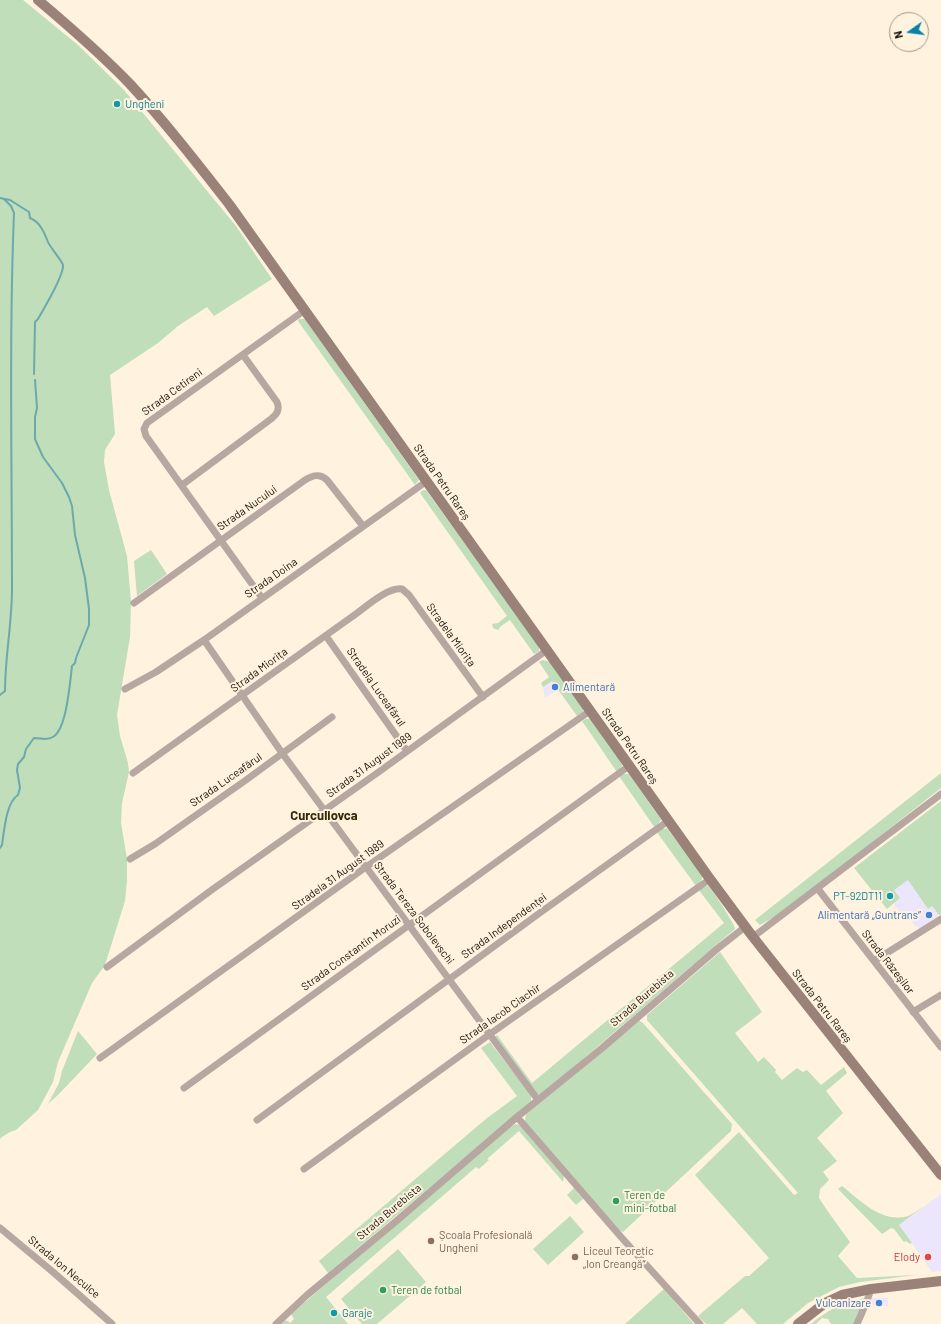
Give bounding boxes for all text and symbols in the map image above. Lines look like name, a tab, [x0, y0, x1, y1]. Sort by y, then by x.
north arrow	[889, 12, 929, 52]
text: N	[891, 30, 905, 40]
place label: Ungheni	[125, 97, 164, 111]
marker: Ungheni	[112, 99, 122, 109]
street label: Strada Cetireni	[139, 366, 205, 418]
street label: Strada Petru Rareș	[411, 442, 473, 522]
street label: Strada Nucului	[215, 483, 279, 533]
street label: Strada Doina	[242, 555, 300, 601]
street label: Stradela Miorița	[424, 601, 478, 669]
street label: Strada Miorița	[228, 645, 290, 695]
street label: Stradela Luceafărul	[344, 645, 408, 729]
place label: Alimentară	[563, 680, 615, 694]
marker: Alimentară	[550, 682, 560, 692]
street label: Strada Petru Rareș	[599, 706, 661, 786]
street label: Strada 31 August 1989	[324, 730, 414, 800]
street label: Strada Luceafărul	[187, 750, 265, 810]
district label: Curculiovca	[290, 808, 358, 824]
street label: Stradela 31 August 1989	[289, 837, 387, 913]
street label: Strada Tereza Sobolevschi	[371, 859, 457, 967]
place label: PT-92DT11	[833, 889, 882, 903]
street label: Strada Independenței	[459, 891, 549, 961]
marker: PT-92DT11	[885, 891, 895, 901]
place label: Alimentară „Guntrans”	[817, 908, 921, 922]
marker: Alimentară „Guntrans”	[924, 910, 934, 920]
street label: Strada Constantin Moruzi	[299, 912, 403, 994]
street label: Strada Răzeşilor	[859, 927, 917, 997]
street label: Strada Burebista	[607, 967, 677, 1029]
street label: Strada Petru Rareș	[789, 967, 855, 1045]
street label: Strada Iacob Ciachir	[457, 981, 543, 1047]
street label: Strada Burebista	[354, 1181, 424, 1243]
place label: Teren de mini-fotbal	[624, 1188, 676, 1214]
marker: Teren de mini-fotbal	[611, 1196, 621, 1206]
place label: Școala Profesională Ungheni	[439, 1228, 532, 1254]
street label: Strada Ion Neculce	[25, 1233, 103, 1301]
marker: Școala Profesională Ungheni	[426, 1236, 436, 1246]
place label: Liceul Teoretic „Ion Creangă“	[583, 1244, 654, 1270]
place label: Elody	[894, 1250, 920, 1264]
marker: Liceul Teoretic „Ion Creangă“	[570, 1252, 580, 1262]
marker: Elody	[923, 1252, 933, 1262]
place label: Teren de fotbal	[391, 1283, 462, 1297]
marker: Teren de fotbal	[378, 1285, 388, 1295]
place label: Vulcanizare	[816, 1296, 871, 1310]
marker: Vulcanizare	[874, 1298, 884, 1308]
place label: Garaje	[342, 1306, 372, 1320]
marker: Garaje	[329, 1308, 339, 1318]

